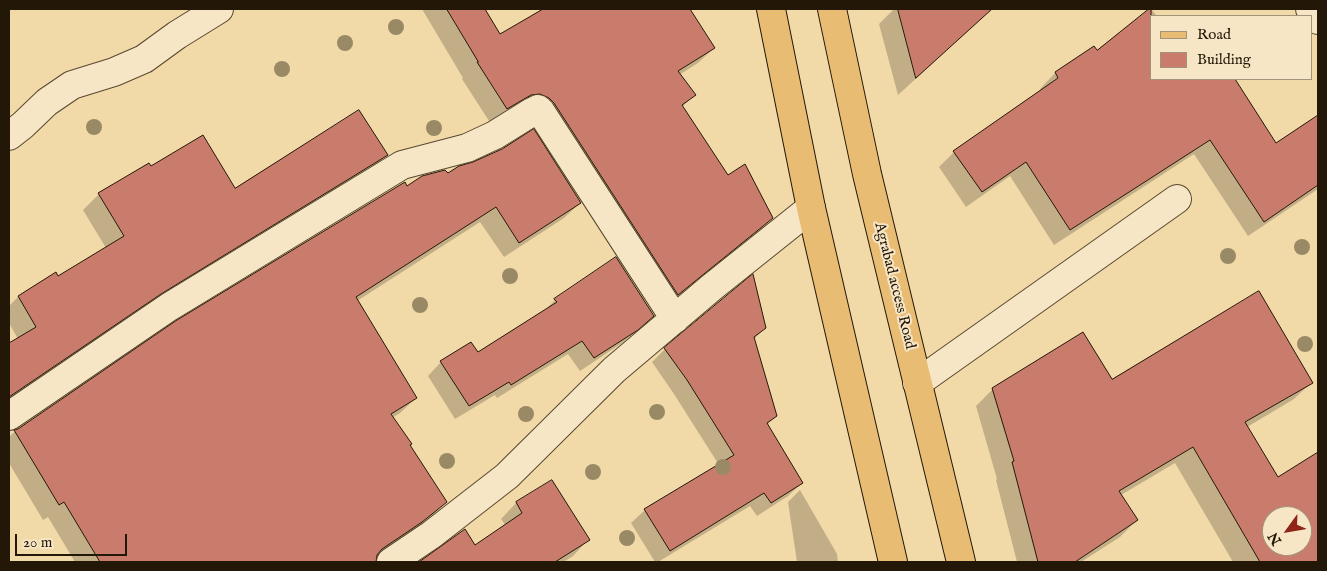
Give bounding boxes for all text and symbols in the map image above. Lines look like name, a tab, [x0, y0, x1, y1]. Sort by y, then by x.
legend	[1150, 15, 1312, 80]
text: Road	[1197, 25, 1231, 44]
text: Building	[1197, 50, 1251, 69]
street label: Agrabad access Road	[870, 221, 918, 351]
north arrow	[1262, 506, 1312, 556]
scale bar	[18, 524, 130, 556]
text: N	[1264, 529, 1286, 548]
text: 20 m	[23, 533, 52, 552]

